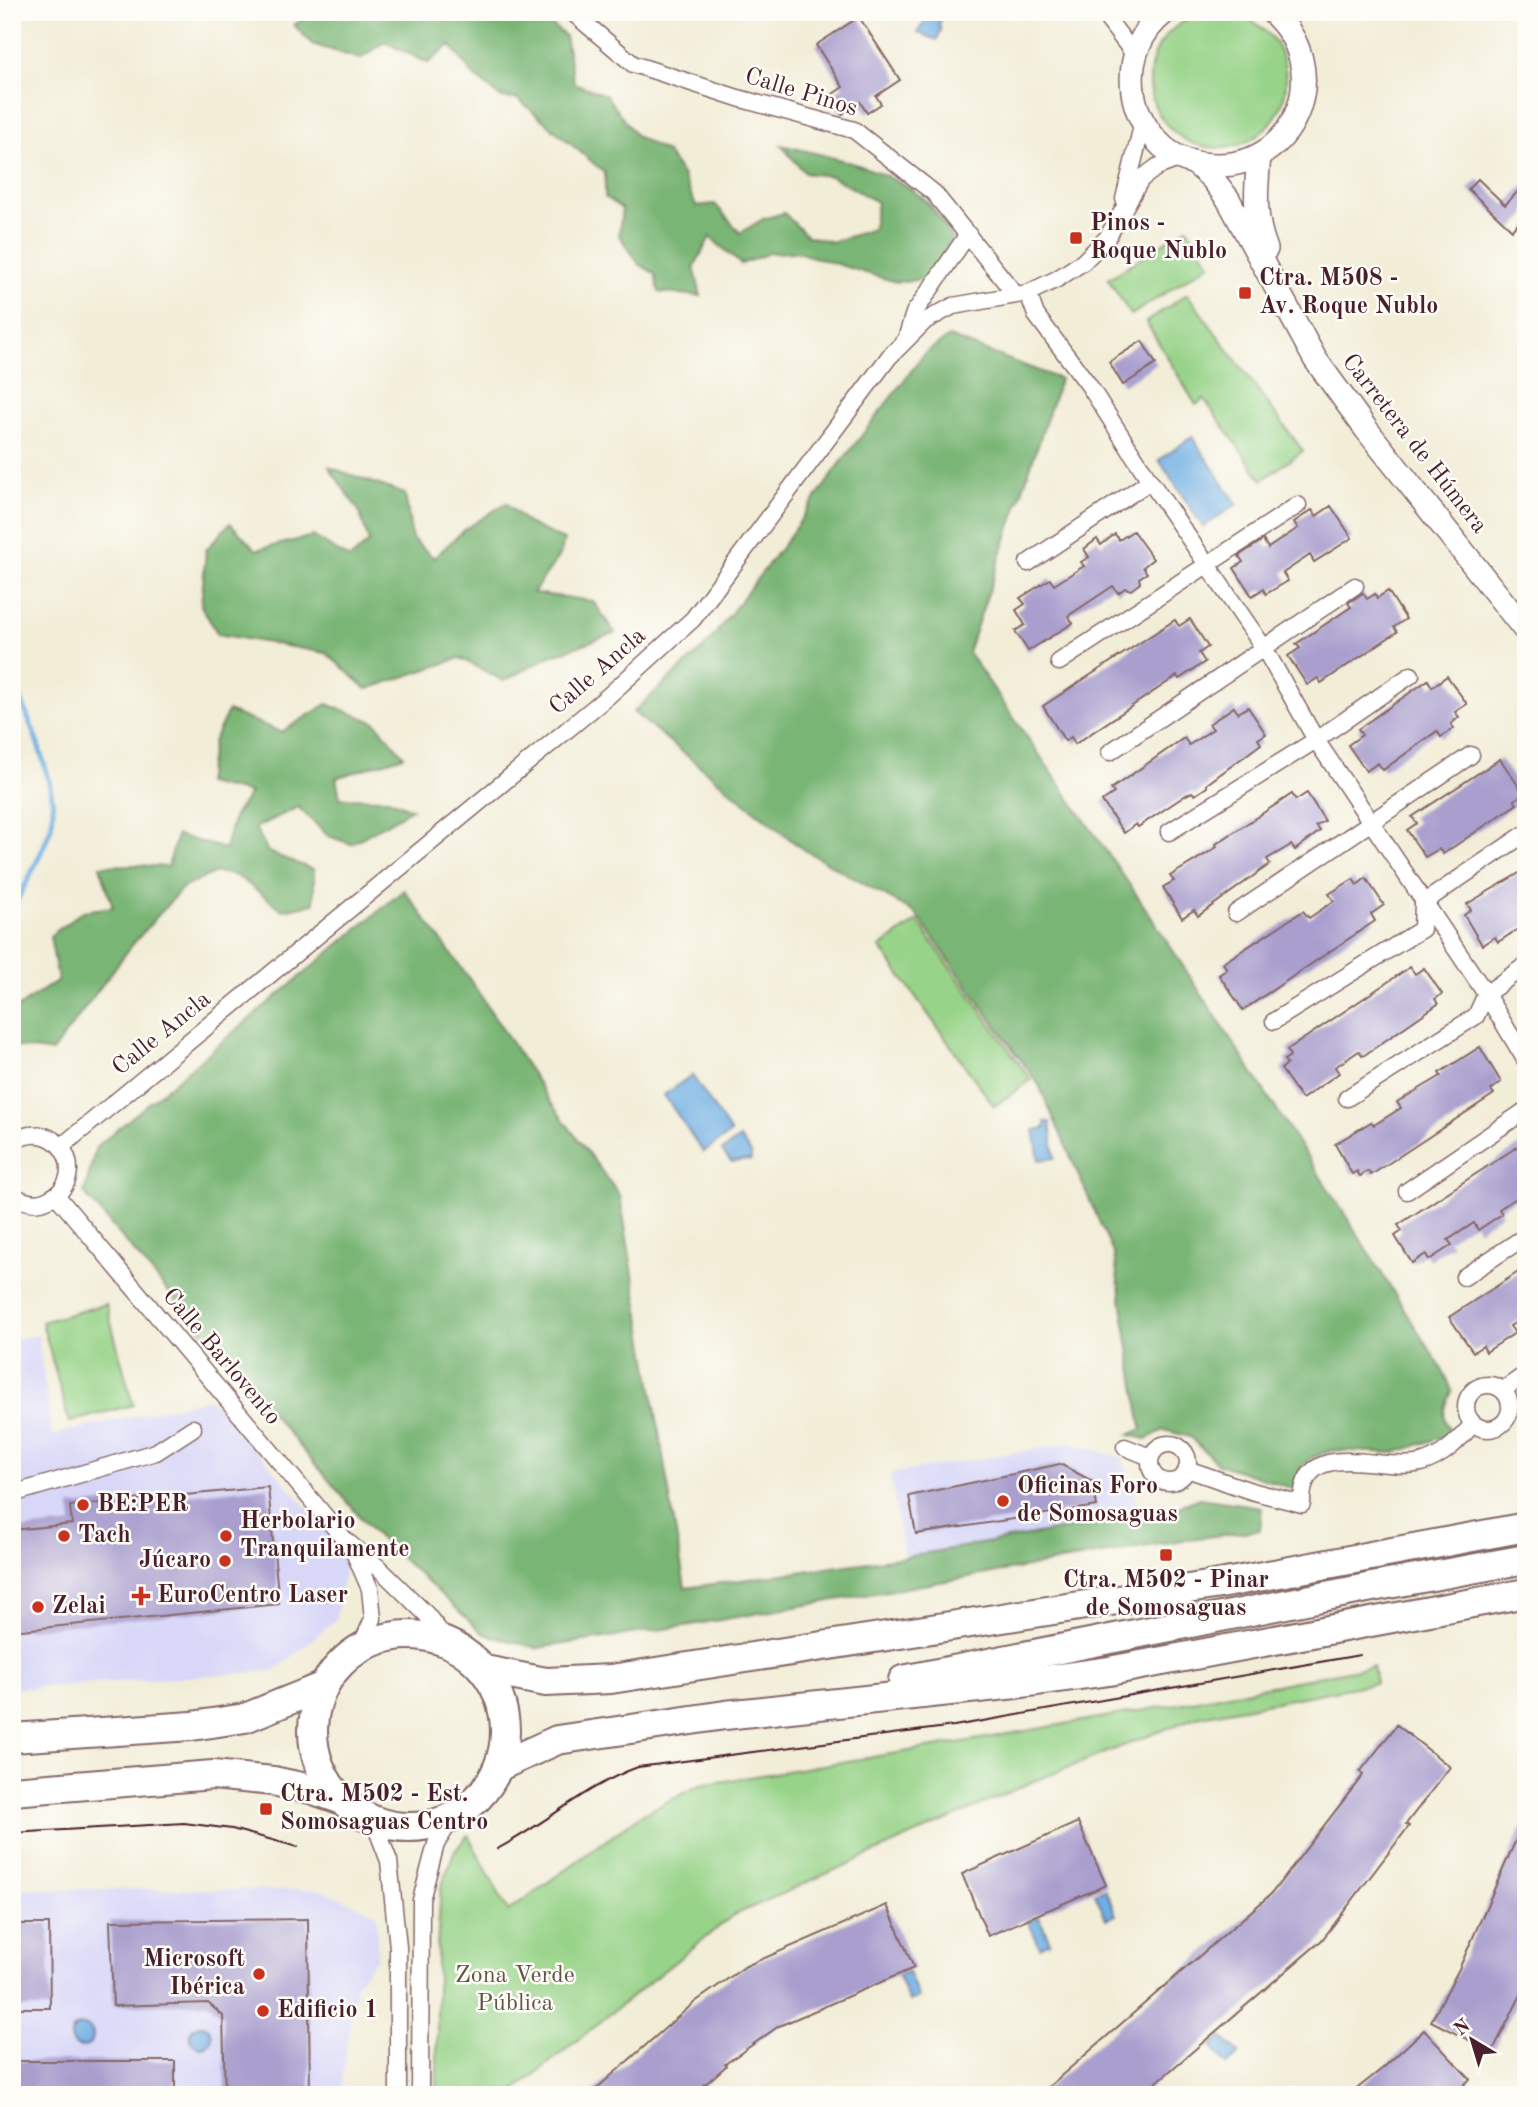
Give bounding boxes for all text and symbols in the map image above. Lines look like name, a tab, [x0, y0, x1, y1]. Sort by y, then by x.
street label: Calle Pinos	[742, 64, 860, 122]
place label: Pinos - Roque Nublo	[1090, 212, 1227, 264]
marker: Pinos - Roque Nublo	[1068, 230, 1084, 246]
place label: Ctra. M508 - Av. Roque Nublo	[1259, 266, 1438, 319]
marker: Ctra. M508 - Av. Roque Nublo	[1237, 285, 1253, 301]
street label: Carretera de Húmera	[1337, 350, 1491, 538]
street label: Calle Ancla	[545, 624, 651, 720]
street label: Calle Ancla	[108, 987, 216, 1081]
street label: Calle Barlovento	[157, 1284, 285, 1430]
place label: Oficinas Foro de Somosaguas	[1017, 1475, 1178, 1527]
place label: BE:PER	[97, 1493, 189, 1517]
marker: Oficinas Foro de Somosaguas	[995, 1493, 1011, 1509]
marker: BE:PER	[75, 1497, 91, 1513]
place label: Herbolario Tranquilamente	[240, 1510, 410, 1562]
place label: Tach	[78, 1524, 131, 1548]
marker: Tach	[56, 1528, 72, 1544]
marker: Herbolario Tranquilamente	[218, 1528, 234, 1544]
marker: Ctra. M502 - Pinar de Somosaguas	[1158, 1547, 1174, 1563]
place label: Júcaro	[139, 1549, 211, 1573]
marker: Júcaro	[217, 1553, 233, 1569]
place label: Ctra. M502 - Pinar de Somosaguas	[1063, 1568, 1269, 1621]
place label: EuroCentro Laser	[157, 1584, 348, 1608]
marker: EuroCentro Laser	[131, 1586, 151, 1606]
place label: Zelai	[52, 1595, 106, 1619]
marker: Zelai	[30, 1599, 46, 1615]
place label: Ctra. M502 - Est. Somosaguas Centro	[280, 1782, 488, 1835]
marker: Ctra. M502 - Est. Somosaguas Centro	[258, 1801, 274, 1817]
place label: Microsoft Ibérica	[143, 1948, 245, 2000]
park label: Zona Verde Pública	[455, 1964, 575, 2016]
marker: Microsoft Ibérica	[251, 1966, 267, 1982]
place label: Edificio 1	[277, 1999, 378, 2023]
marker: Edificio 1	[255, 2003, 271, 2019]
north arrow	[1436, 2006, 1506, 2076]
text: N	[1451, 2016, 1475, 2041]

